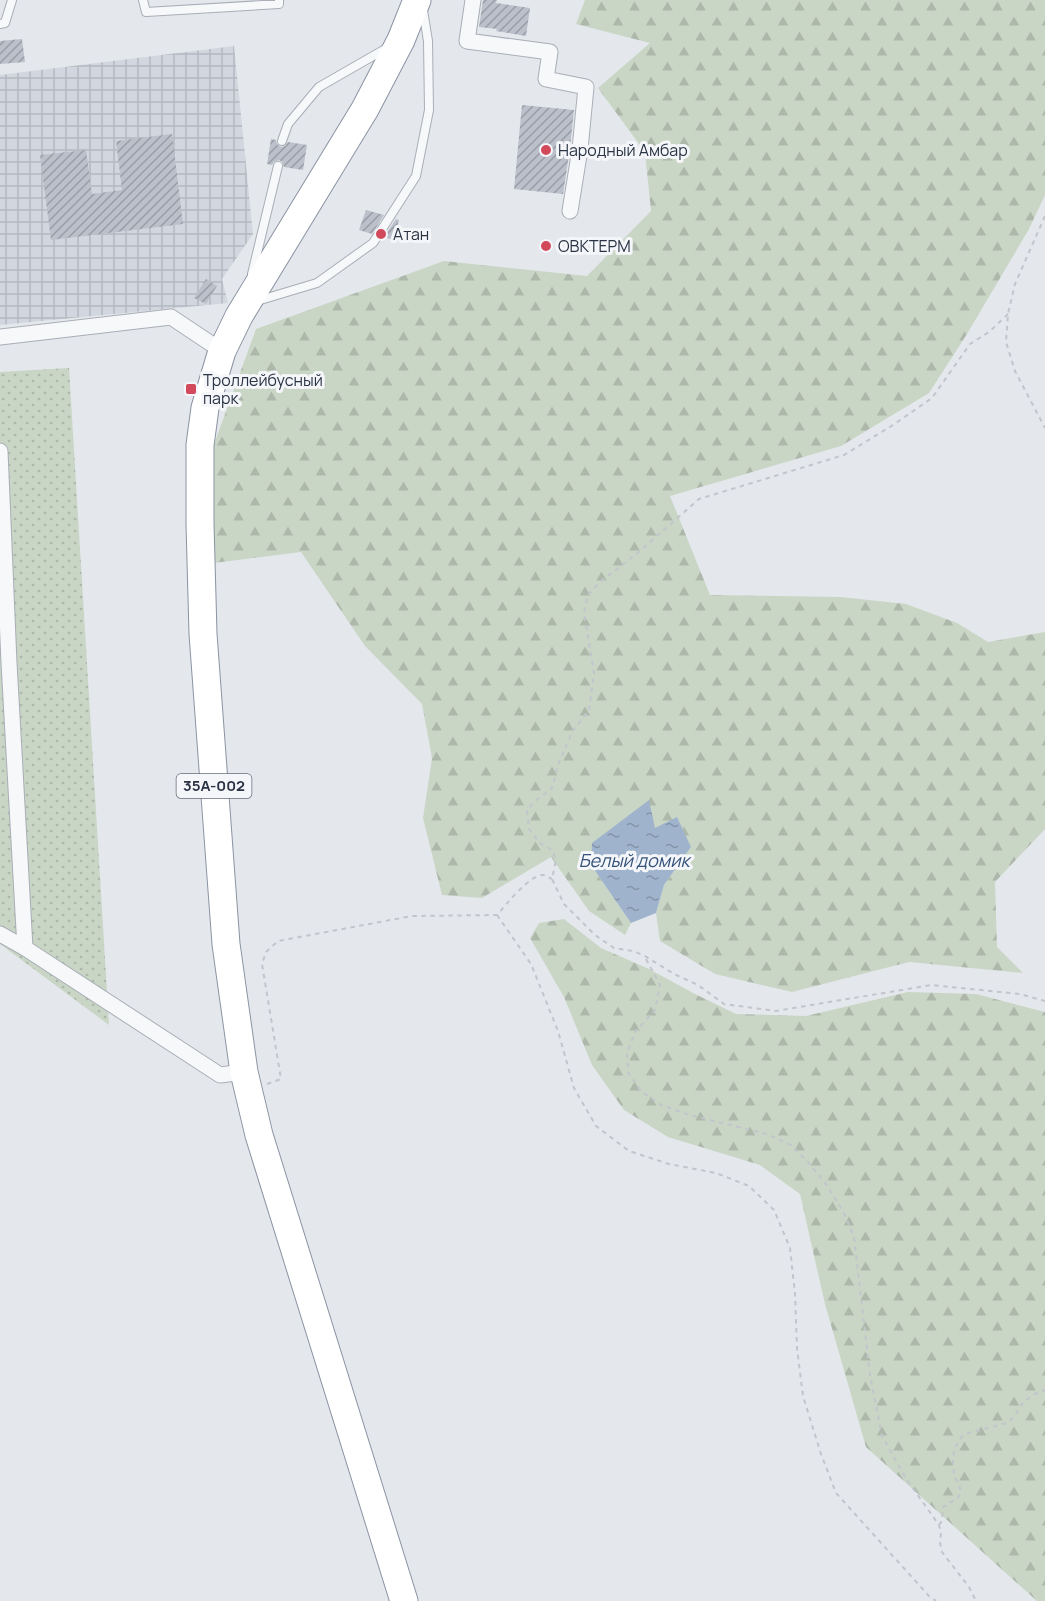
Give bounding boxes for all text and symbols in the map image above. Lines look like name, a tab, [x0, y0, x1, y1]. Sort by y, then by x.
place label: Народный Амбар	[558, 139, 688, 161]
marker: Народный Амбар	[539, 143, 553, 157]
place label: Атан	[393, 223, 429, 245]
marker: Атан	[374, 227, 388, 241]
place label: ОВКТЕРМ	[558, 235, 631, 257]
marker: ОВКТЕРМ	[539, 239, 553, 253]
place label: Троллейбусный парк	[203, 369, 323, 409]
marker: Троллейбусный парк	[184, 382, 198, 396]
road number: 35А-002	[176, 774, 252, 798]
water label: Белый домик	[579, 848, 692, 872]

